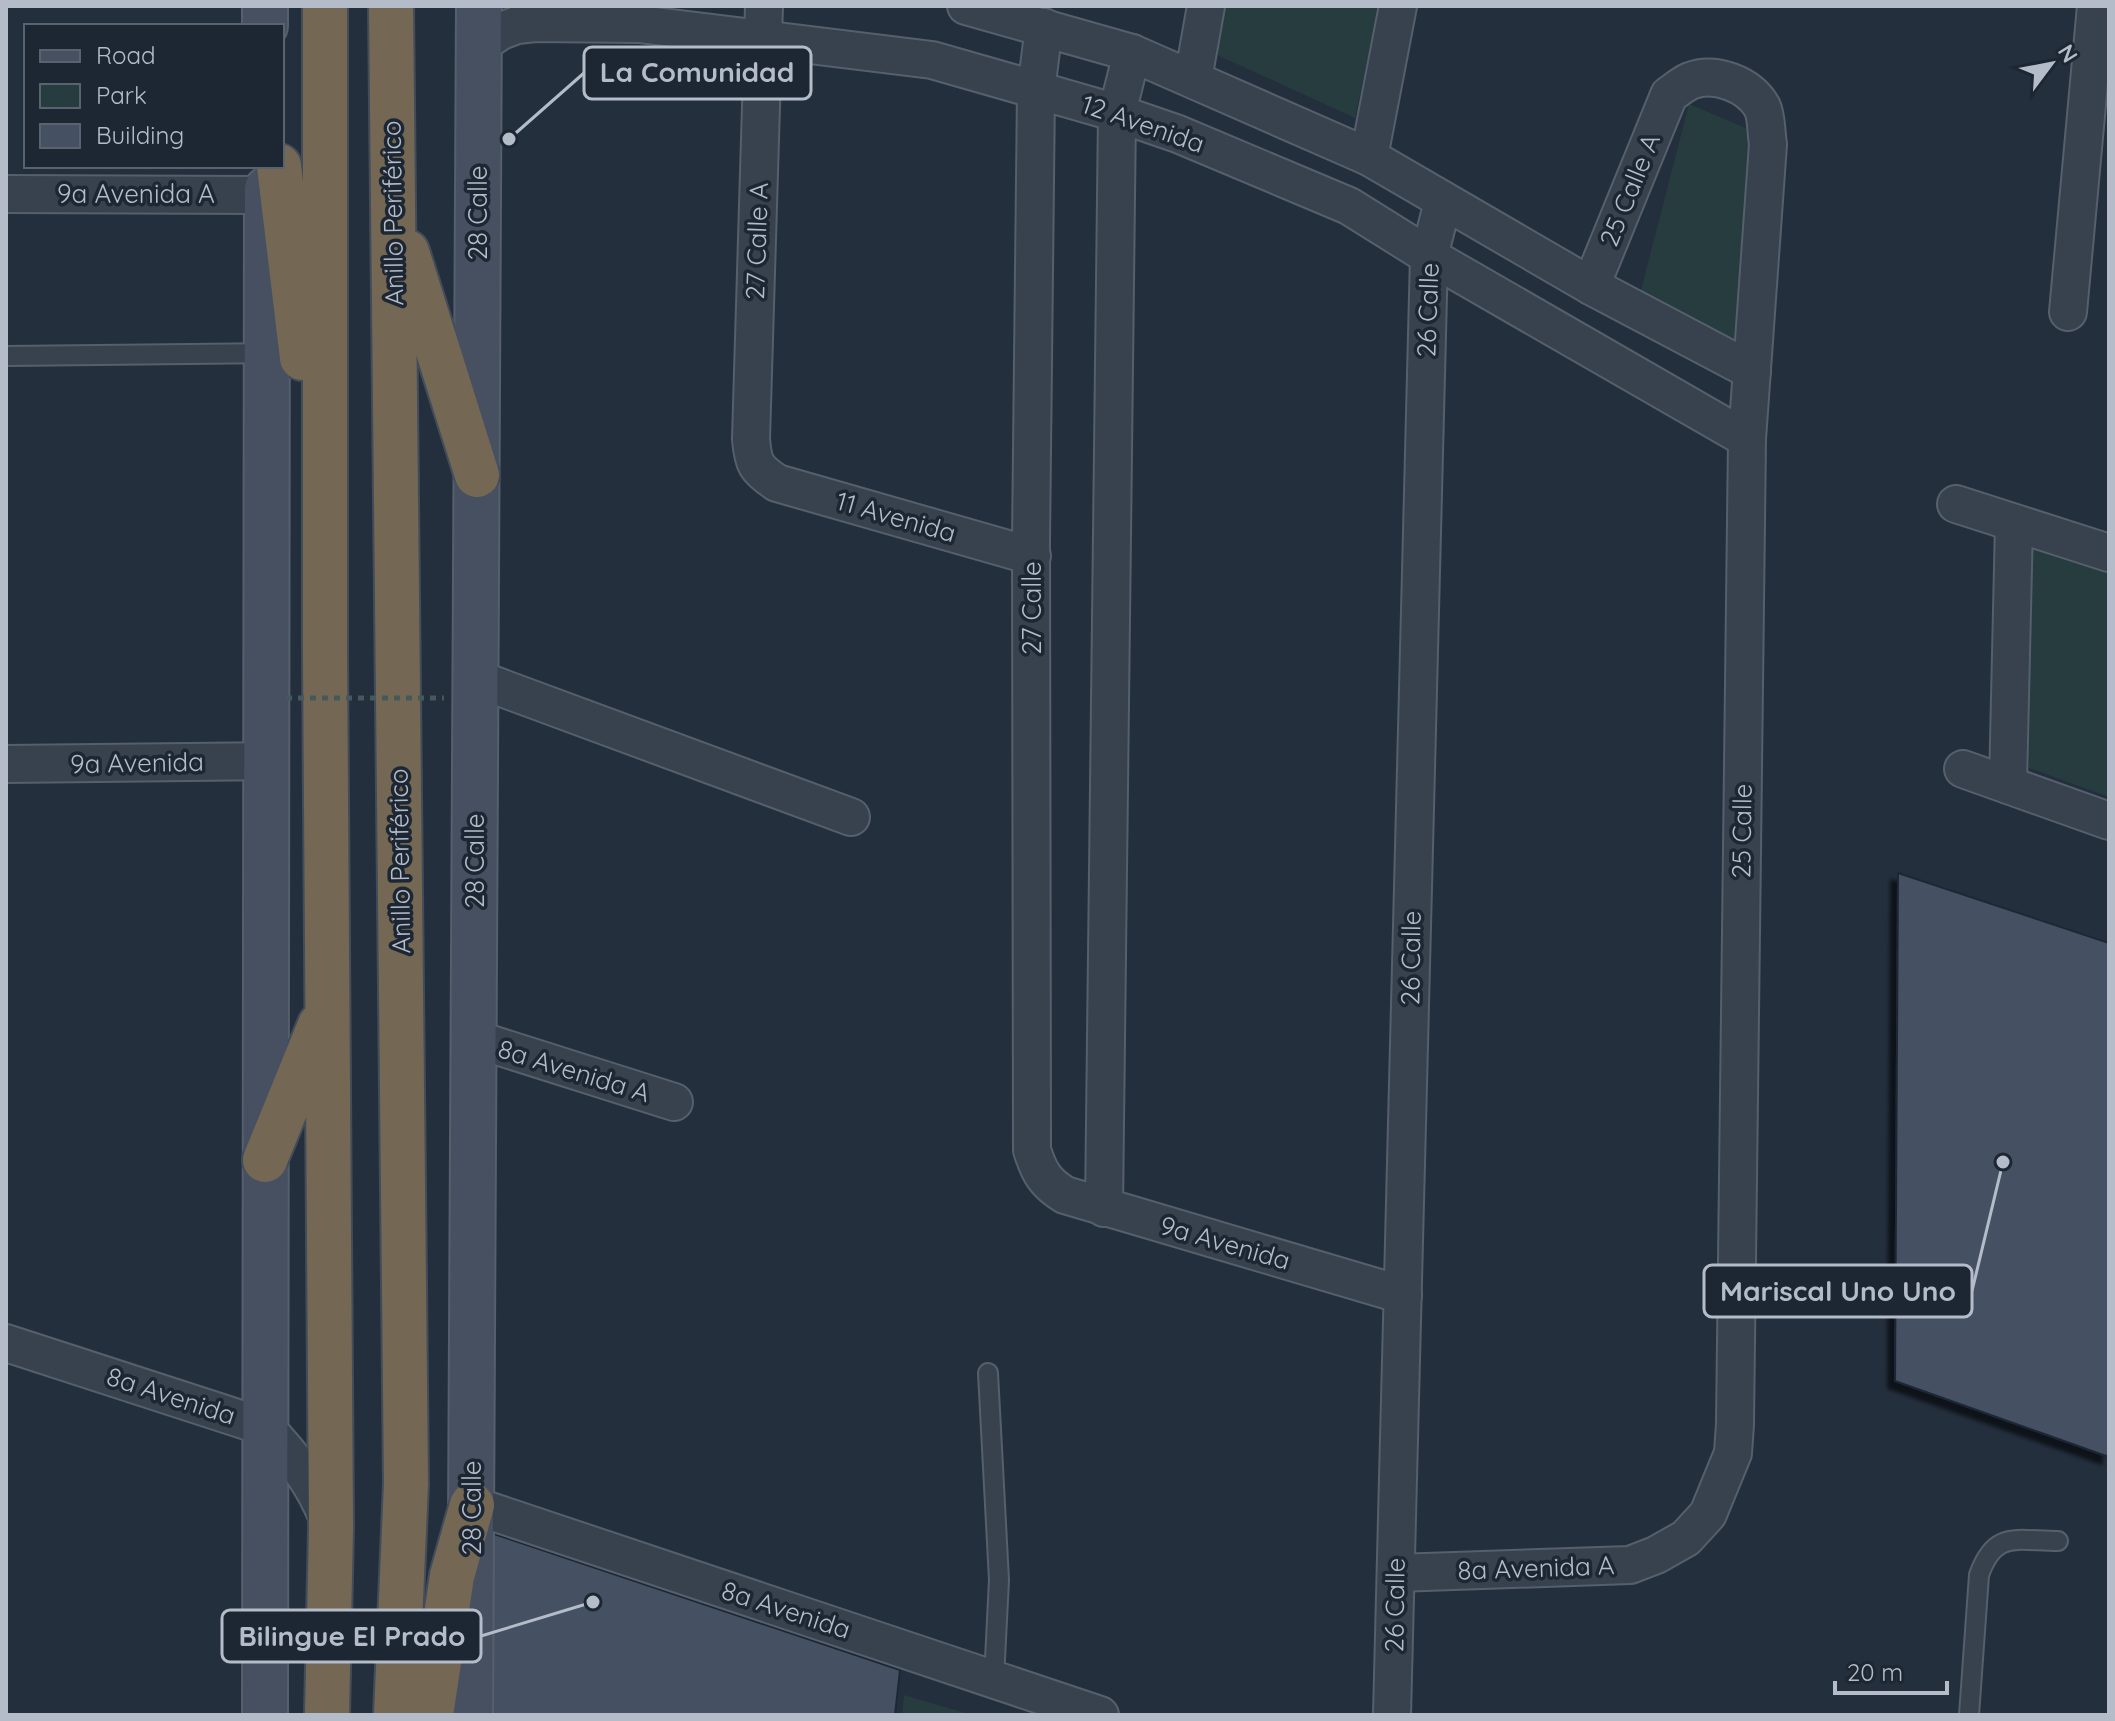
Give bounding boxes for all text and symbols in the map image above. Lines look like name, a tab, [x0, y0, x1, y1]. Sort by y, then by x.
legend	[24, 24, 284, 168]
north arrow	[2011, 24, 2091, 104]
text: N	[2052, 39, 2084, 68]
text: Road	[96, 40, 156, 70]
callout: La Comunidad	[584, 47, 811, 99]
text: La Comunidad	[600, 54, 794, 89]
text: Park	[96, 80, 147, 110]
street label: 12 Avenida	[1077, 87, 1209, 160]
text: Building	[96, 120, 184, 150]
street label: Anillo Periférico	[374, 120, 411, 306]
street label: 25 Calle A	[1592, 128, 1667, 251]
street label: 28 Calle	[461, 166, 494, 260]
street label: 9a Avenida A	[57, 177, 215, 210]
street label: 27 Calle A	[738, 182, 775, 300]
street label: 26 Calle	[1409, 262, 1446, 358]
street label: 11 Avenida	[833, 484, 960, 549]
street label: 27 Calle	[1015, 561, 1048, 655]
street label: 9a Avenida	[70, 745, 204, 780]
street label: Anillo Periférico	[381, 768, 418, 954]
street label: 25 Calle	[1724, 783, 1759, 879]
street label: 28 Calle	[458, 814, 491, 908]
street label: 26 Calle	[1393, 910, 1428, 1006]
street label: 8a Avenida A	[494, 1032, 654, 1109]
street label: 9a Avenida	[1156, 1208, 1294, 1277]
callout: Mariscal Uno Uno	[1704, 1265, 1972, 1317]
text: Mariscal Uno Uno	[1720, 1273, 1956, 1308]
street label: 8a Avenida	[103, 1359, 240, 1432]
street label: 28 Calle	[455, 1461, 488, 1555]
street label: 8a Avenida A	[1457, 1548, 1615, 1587]
street label: 26 Calle	[1377, 1557, 1412, 1653]
street label: 8a Avenida	[718, 1573, 855, 1646]
callout: Bilingue El Prado	[222, 1610, 481, 1662]
text: Bilingue El Prado	[239, 1618, 466, 1653]
scale bar	[1835, 1645, 1947, 1695]
text: 20 m	[1847, 1657, 1903, 1687]

